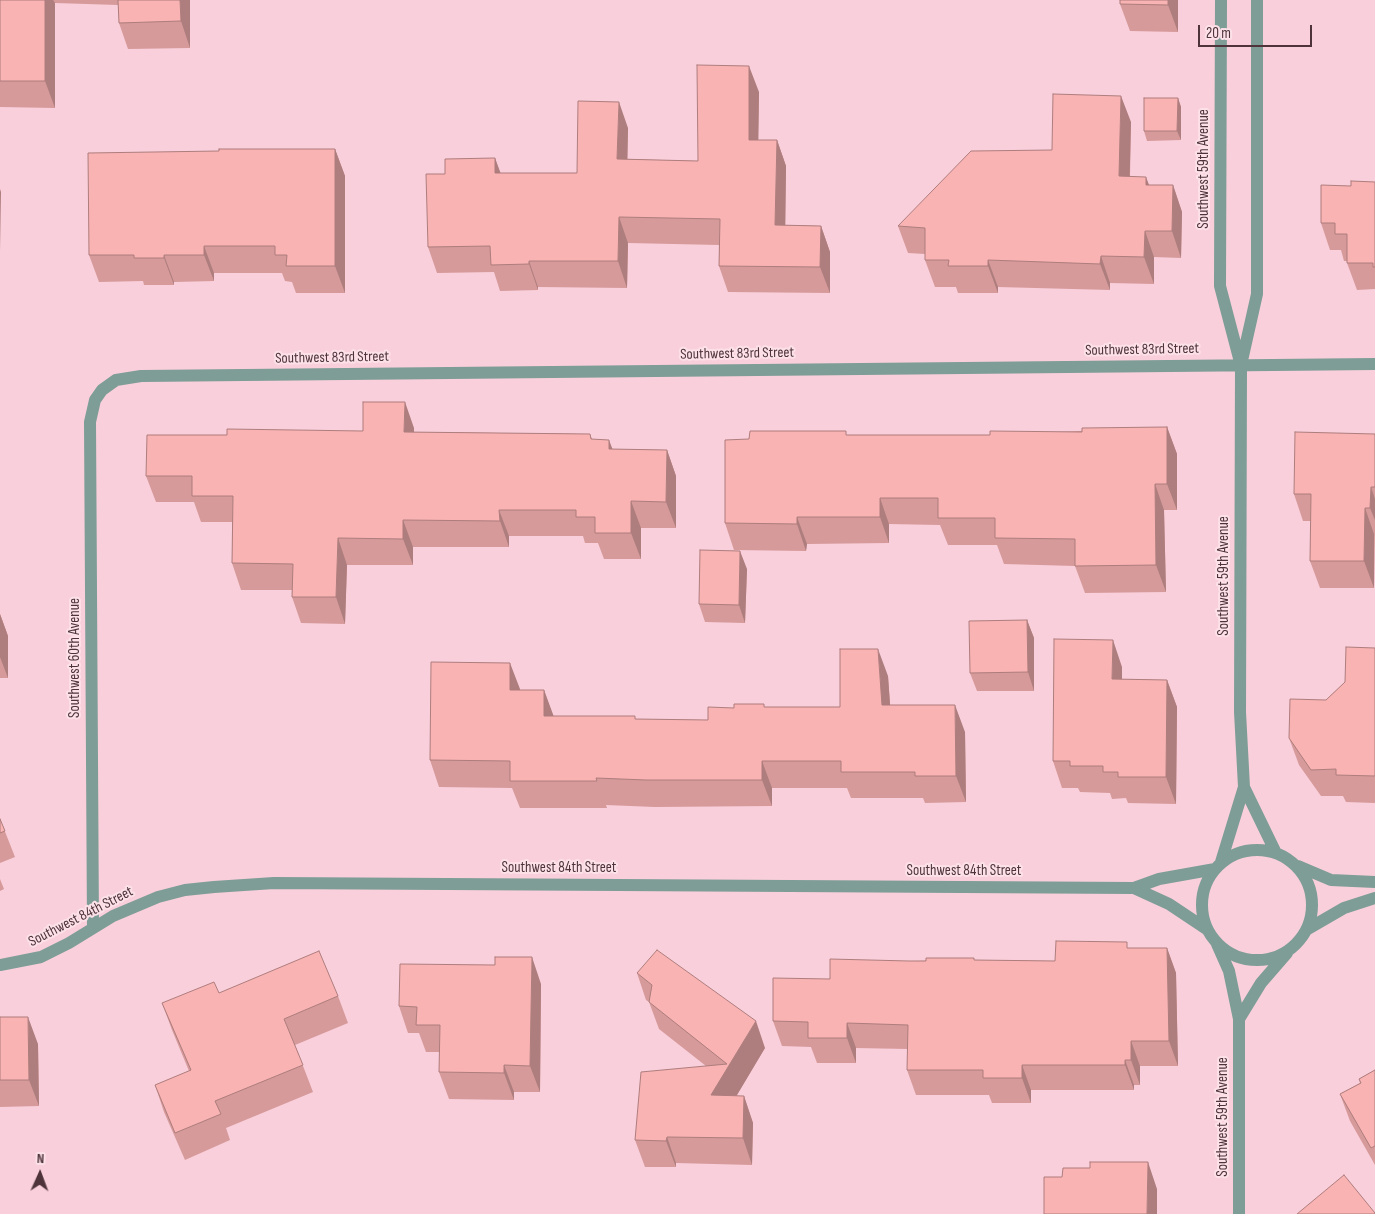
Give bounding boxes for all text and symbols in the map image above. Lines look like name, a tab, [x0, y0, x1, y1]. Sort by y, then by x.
scale bar	[1200, 15, 1314, 47]
text: 20 m	[1206, 24, 1231, 43]
street label: Southwest 59th Avenue	[1195, 109, 1213, 229]
street label: Southwest 83rd Street	[1085, 340, 1199, 360]
street label: Southwest 83rd Street	[680, 344, 794, 364]
street label: Southwest 83rd Street	[275, 348, 389, 368]
street label: Southwest 59th Avenue	[1215, 516, 1233, 636]
street label: Southwest 60th Avenue	[66, 598, 84, 718]
street label: Southwest 84th Street	[502, 859, 616, 877]
street label: Southwest 84th Street	[907, 862, 1021, 880]
street label: Southwest 84th Street	[26, 883, 136, 951]
street label: Southwest 59th Avenue	[1214, 1057, 1232, 1177]
north arrow	[15, 1149, 65, 1199]
text: N	[36, 1150, 45, 1167]

